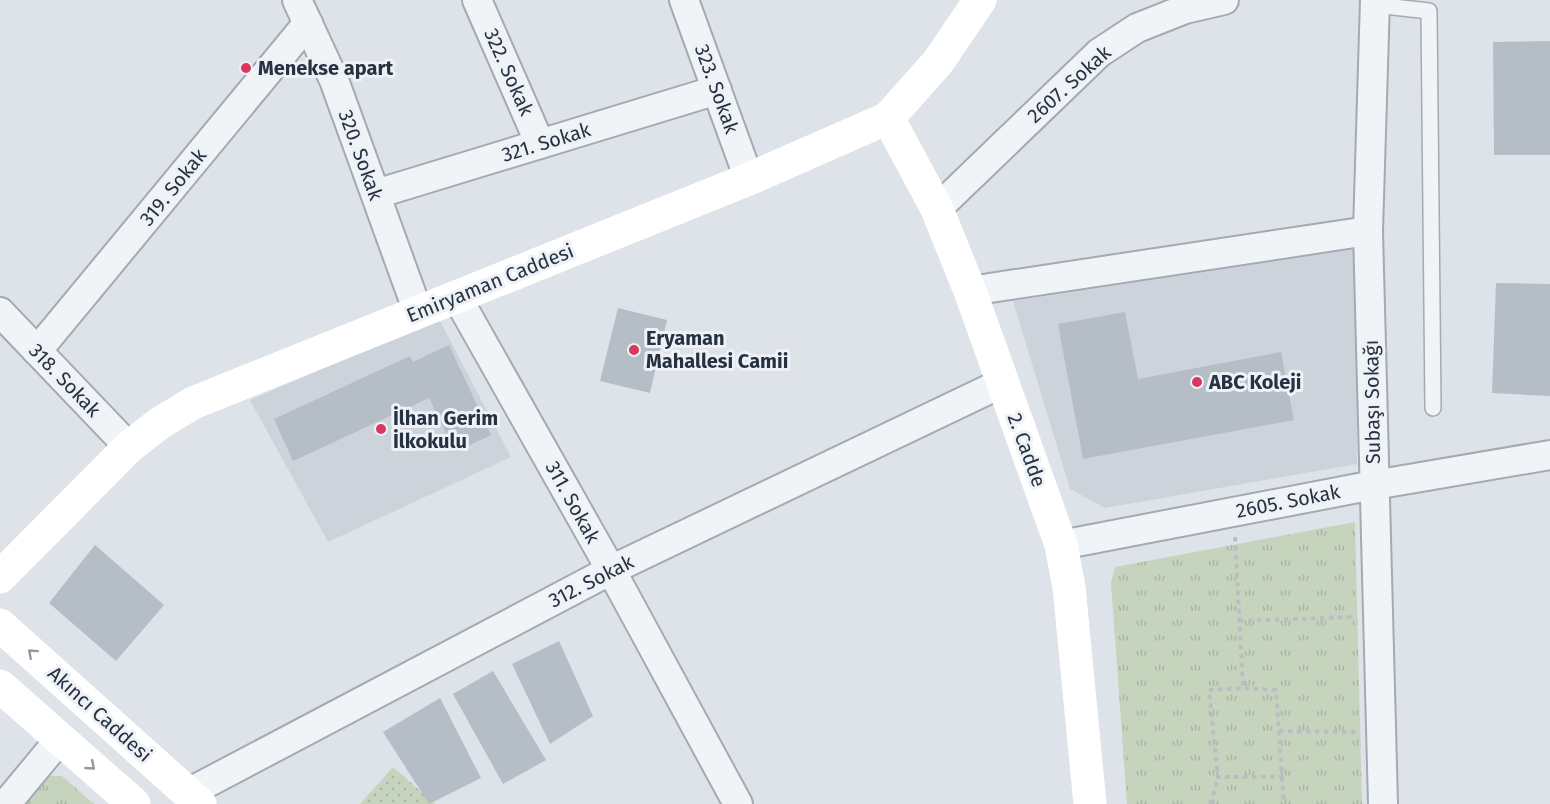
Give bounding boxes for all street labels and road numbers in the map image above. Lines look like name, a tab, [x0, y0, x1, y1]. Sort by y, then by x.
street label: 322. Sokak	[479, 24, 539, 120]
street label: 2607. Sokak	[1022, 40, 1116, 128]
street label: 323. Sokak	[690, 41, 744, 138]
street label: 320. Sokak	[334, 106, 389, 204]
street label: 321. Sokak	[499, 117, 594, 167]
street label: 319. Sokak	[135, 143, 212, 230]
street label: Emiryaman Caddesi	[403, 239, 577, 327]
street label: 318. Sokak	[24, 338, 106, 422]
street label: Subaşı Sokağı	[1359, 340, 1386, 464]
street label: 2. Cadde	[1003, 410, 1051, 490]
street label: 311. Sokak	[541, 457, 606, 548]
street label: 2605. Sokak	[1234, 479, 1343, 523]
street label: 312. Sokak	[545, 549, 638, 613]
street label: Akıncı Caddesi	[43, 661, 157, 767]

